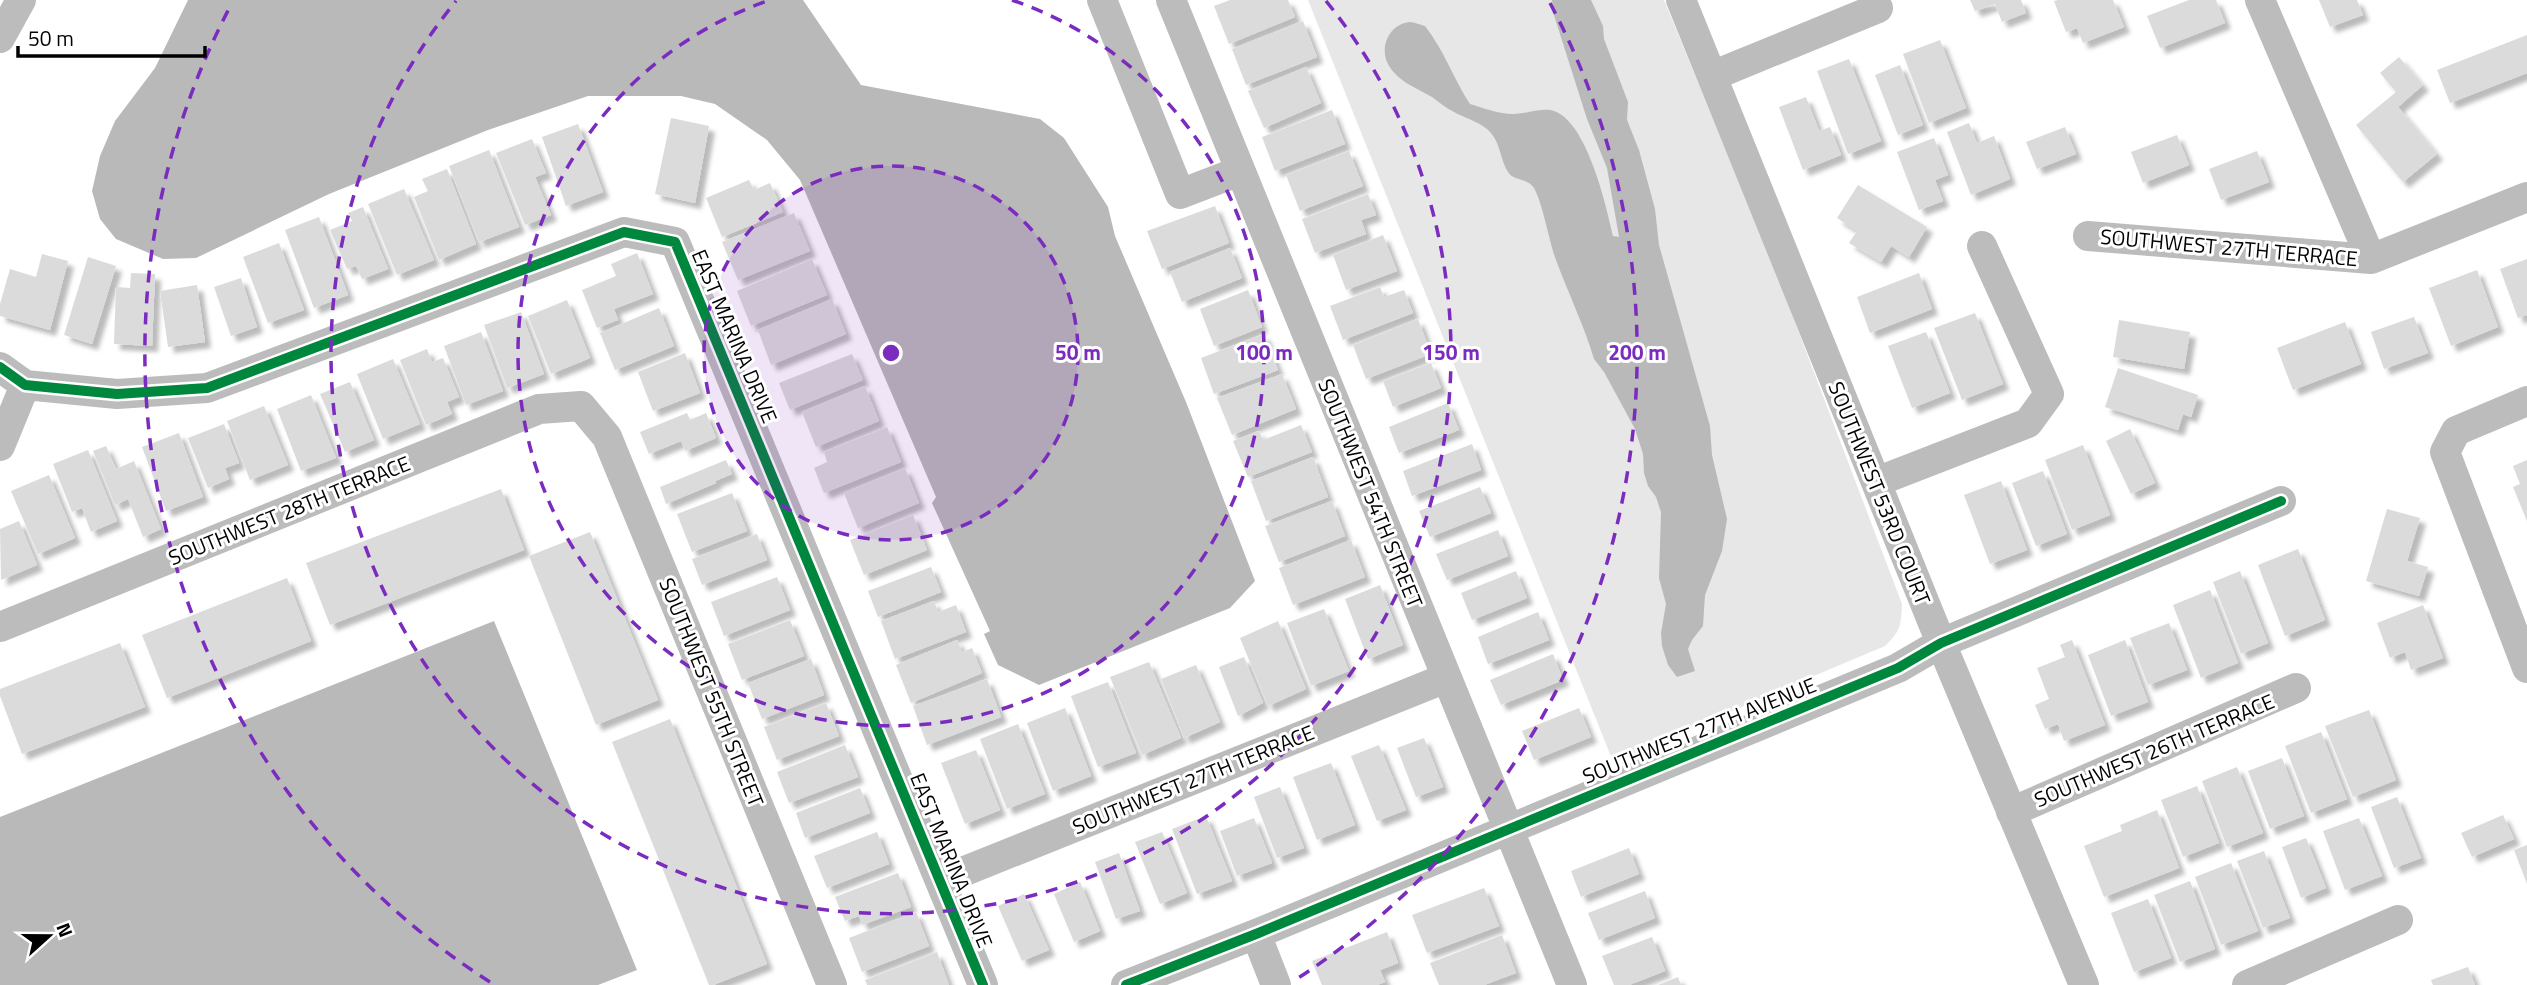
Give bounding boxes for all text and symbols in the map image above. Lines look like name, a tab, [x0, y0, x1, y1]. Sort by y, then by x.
scale bar	[18, 14, 205, 58]
text: 50 m	[28, 22, 74, 54]
street label: SOUTHWEST 27TH TERRACE	[2099, 220, 2359, 274]
street label: EAST MARINA DRIVE	[684, 244, 786, 428]
text: 50 m	[1055, 336, 1101, 368]
text: 100 m	[1235, 336, 1293, 368]
text: 150 m	[1422, 336, 1480, 368]
text: 200 m	[1608, 336, 1666, 368]
centre of rings	[879, 341, 903, 365]
street label: SOUTHWEST 54TH STREET	[1310, 374, 1432, 612]
street label: SOUTHWEST 53RD COURT	[1821, 377, 1939, 609]
street label: SOUTHWEST 28TH TERRACE	[163, 447, 415, 573]
street label: SOUTHWEST 55TH STREET	[651, 573, 773, 811]
street label: SOUTHWEST 27TH AVENUE	[1577, 668, 1821, 792]
street label: SOUTHWEST 26TH TERRACE	[2029, 685, 2279, 815]
street label: SOUTHWEST 27TH TERRACE	[1067, 716, 1319, 842]
street label: EAST MARINA DRIVE	[902, 768, 1002, 952]
north arrow	[14, 901, 84, 971]
text: N	[49, 918, 81, 941]

